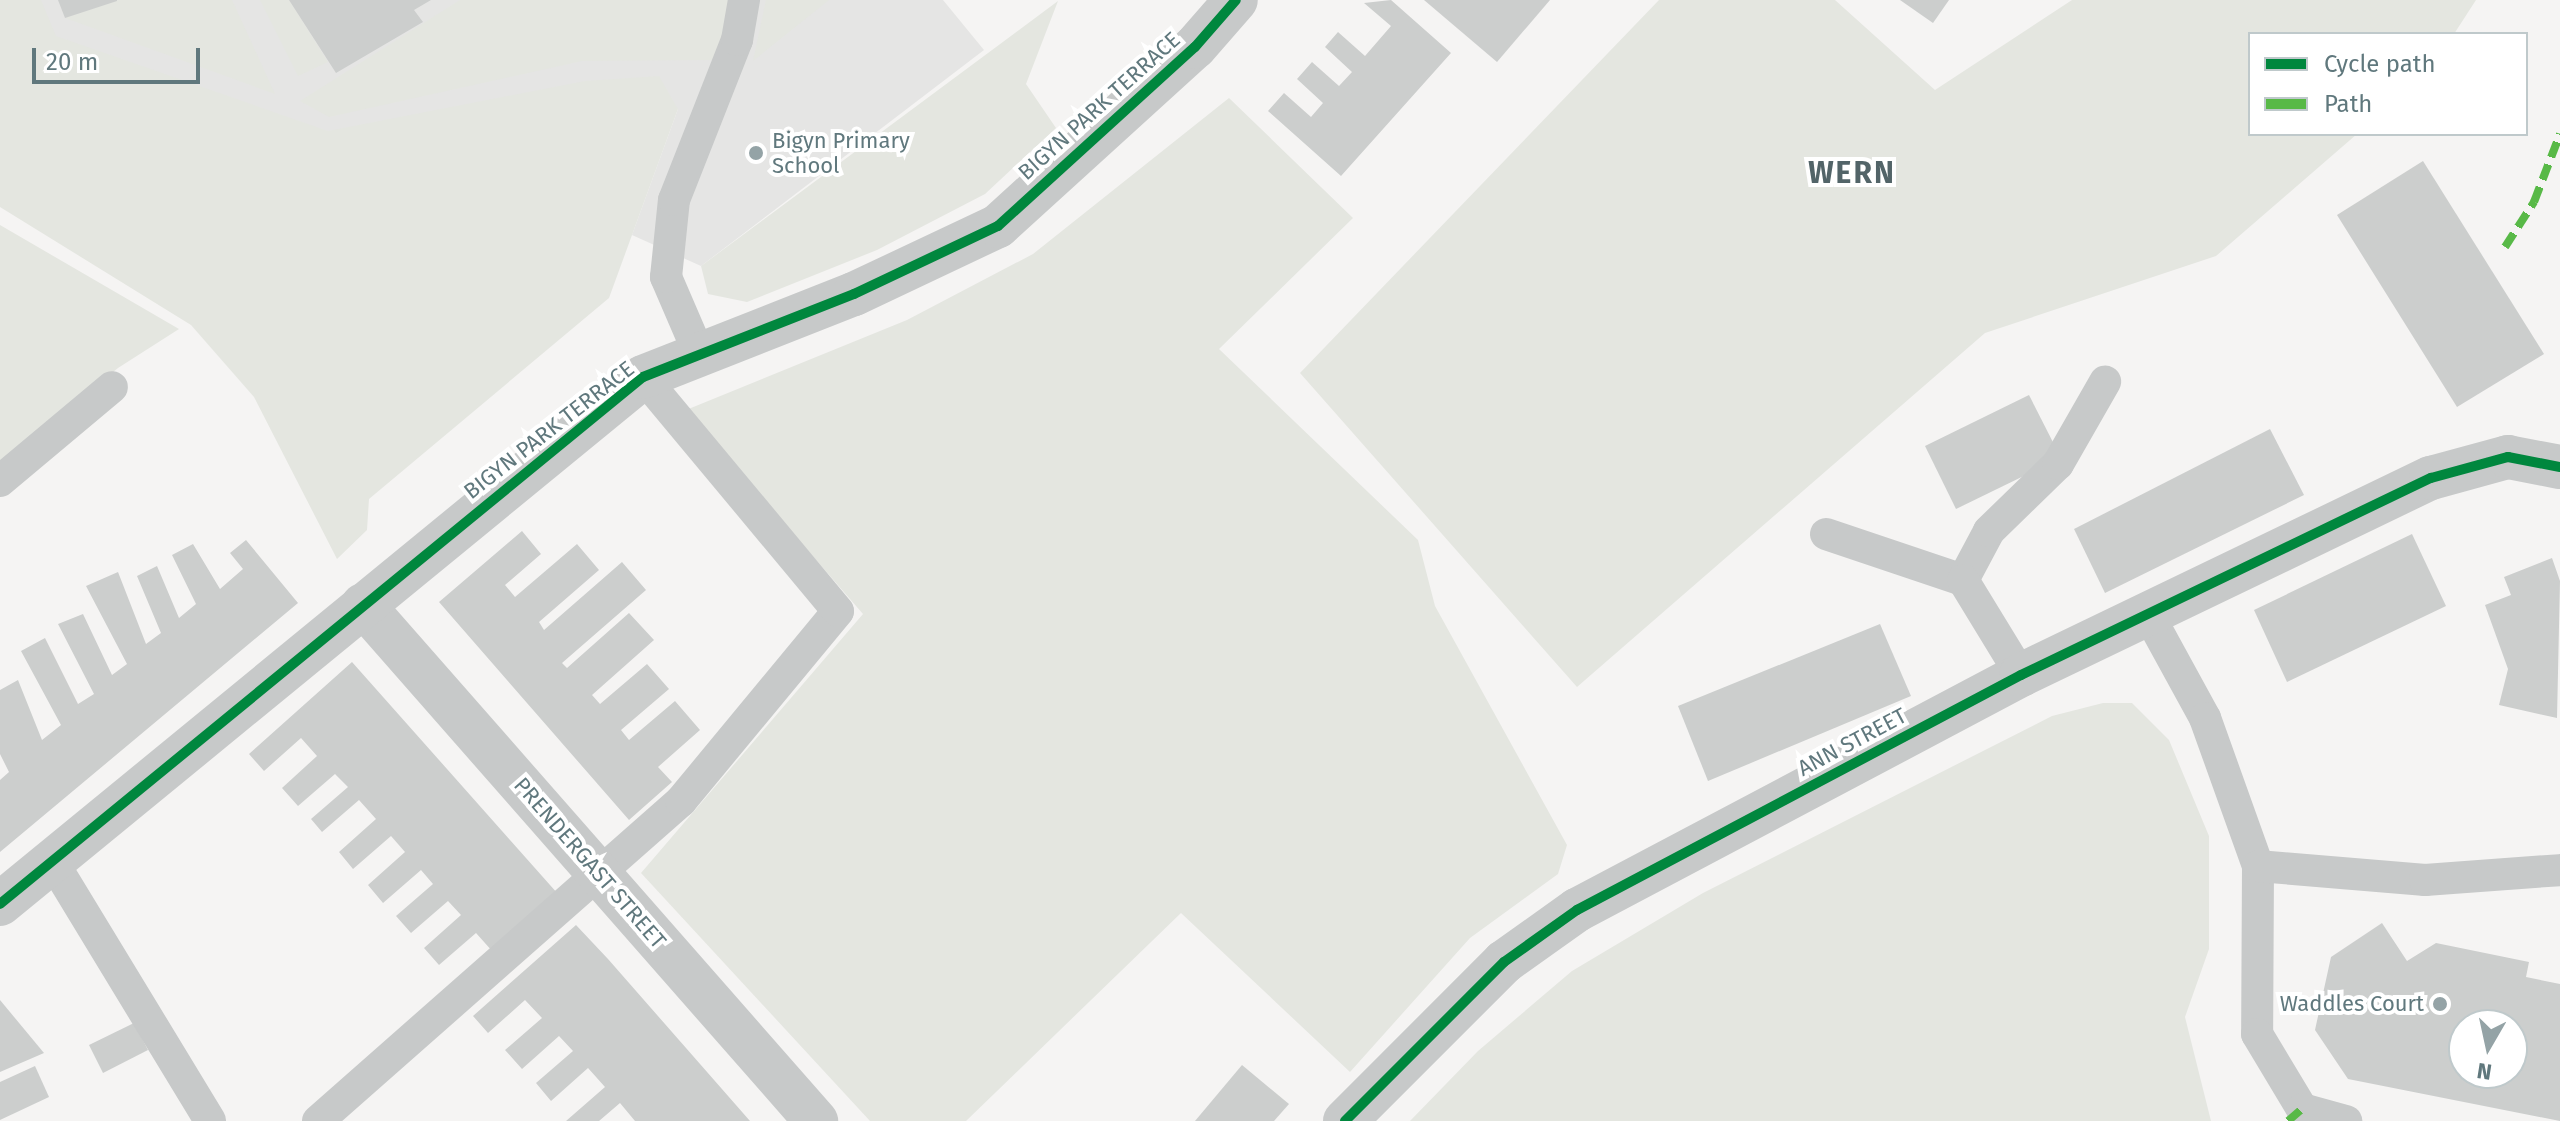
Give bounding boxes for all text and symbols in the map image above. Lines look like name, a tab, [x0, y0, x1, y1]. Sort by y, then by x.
street label: BIGYN PARK TERRACE	[1013, 26, 1185, 186]
scale bar	[36, 32, 204, 82]
legend	[2248, 32, 2528, 136]
text: 20 m	[46, 48, 98, 76]
text: Cycle path	[2324, 50, 2436, 78]
text: Path	[2324, 90, 2372, 118]
place label: Bigyn Primary School	[772, 127, 910, 178]
marker: Bigyn Primary School	[747, 144, 765, 162]
district label: WERN	[1808, 155, 1896, 191]
street label: BIGYN PARK TERRACE	[459, 355, 639, 505]
street label: ANN STREET	[1793, 702, 1911, 782]
street label: PRENDERGAST STREET	[508, 772, 672, 954]
place label: Waddles Court	[2280, 991, 2424, 1017]
marker: Waddles Court	[2431, 995, 2449, 1013]
north arrow	[2448, 1009, 2528, 1089]
text: N	[2475, 1057, 2494, 1086]

